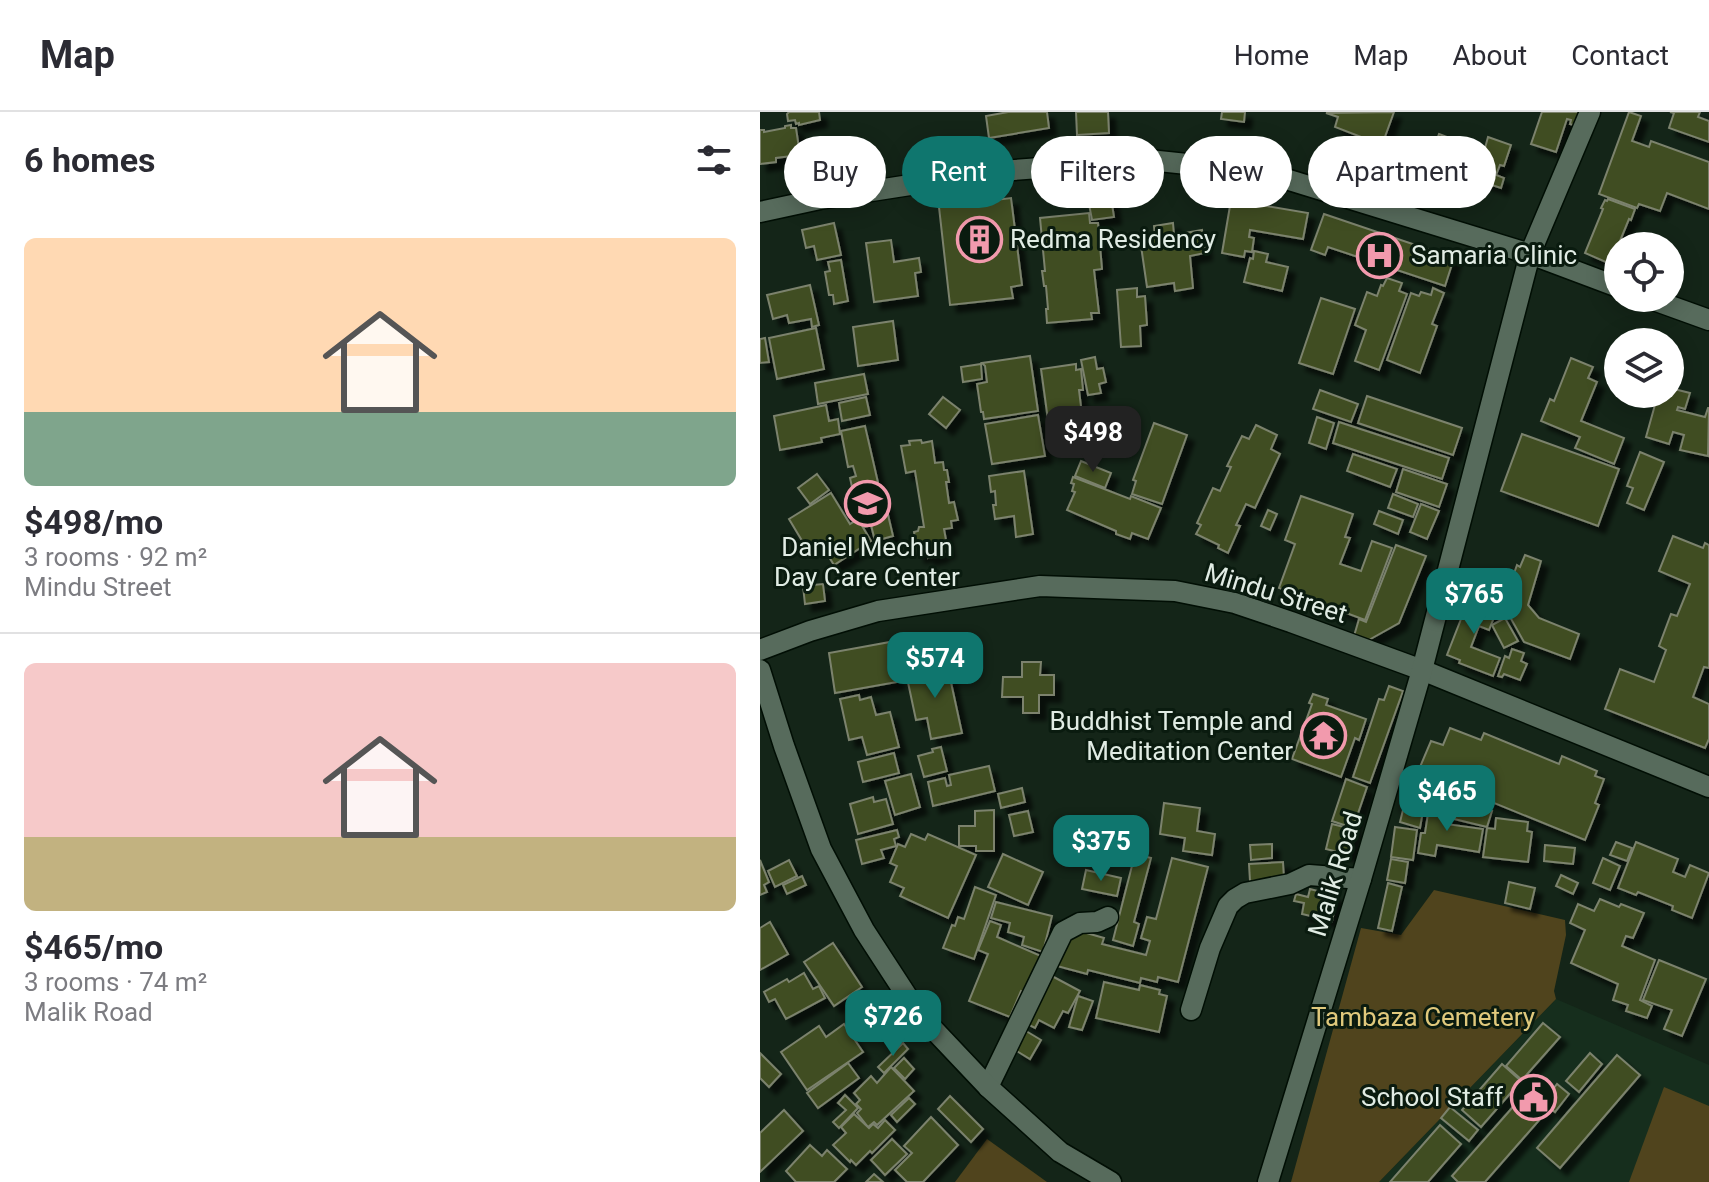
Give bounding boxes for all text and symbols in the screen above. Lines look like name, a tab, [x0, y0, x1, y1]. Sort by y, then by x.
text: Map	[40, 33, 115, 77]
text: Home	[1234, 39, 1309, 72]
text: Map	[1353, 39, 1409, 72]
text: About	[1453, 39, 1527, 72]
text: Contact	[1571, 39, 1669, 72]
chip: Buy	[784, 136, 886, 208]
chip: Rent	[902, 136, 1015, 208]
chip: Filters	[1031, 136, 1164, 208]
chip: New	[1180, 136, 1292, 208]
chip: Apartment	[1308, 136, 1496, 208]
icon: filters	[692, 138, 736, 182]
text: 6 homes	[24, 140, 155, 180]
building icon: Redma Residency	[955, 215, 1003, 263]
place label: Redma Residency	[1010, 224, 1216, 254]
hospital icon: Samaria Clinic	[1356, 231, 1404, 279]
map controls	[1604, 232, 1684, 408]
button: locate	[1604, 232, 1684, 312]
place label: Samaria Clinic	[1411, 240, 1577, 270]
icon: home	[308, 290, 452, 434]
button: layers	[1604, 328, 1684, 408]
pin: $498	[1046, 406, 1140, 474]
text: $498	[1063, 417, 1123, 447]
school or university icon: Daniel Mechun Day Care Center	[843, 480, 891, 528]
text: $498/mo	[24, 502, 163, 542]
place label: Daniel Mechun Day Care Center	[774, 532, 960, 592]
text: 3 rooms · 92 m²	[24, 542, 207, 572]
street label: Mindu Street	[1201, 557, 1351, 629]
pin: $765	[1427, 568, 1521, 636]
text: Mindu Street	[24, 572, 171, 602]
text: $765	[1444, 579, 1504, 609]
pin: $574	[888, 632, 982, 700]
text: $574	[905, 643, 965, 673]
place label: Buddhist Temple and Meditation Center	[1049, 706, 1293, 766]
temple icon: Buddhist Temple and Meditation Center	[1300, 712, 1348, 760]
icon: home	[308, 715, 452, 859]
pin: $465	[1400, 765, 1494, 833]
text: $465	[1417, 776, 1477, 806]
street label: Malik Road	[1302, 808, 1368, 940]
pin: $375	[1054, 815, 1148, 883]
text: $375	[1071, 826, 1131, 856]
text: $465/mo	[24, 927, 163, 967]
text: 3 rooms · 74 m²	[24, 967, 207, 997]
pin: $726	[846, 990, 940, 1058]
text: Malik Road	[24, 997, 153, 1027]
text: $726	[863, 1001, 923, 1031]
park label: Tambaza Cemetery	[1311, 1002, 1535, 1032]
public building icon: School Staff	[1510, 1073, 1558, 1121]
place label: School Staff	[1361, 1082, 1504, 1112]

